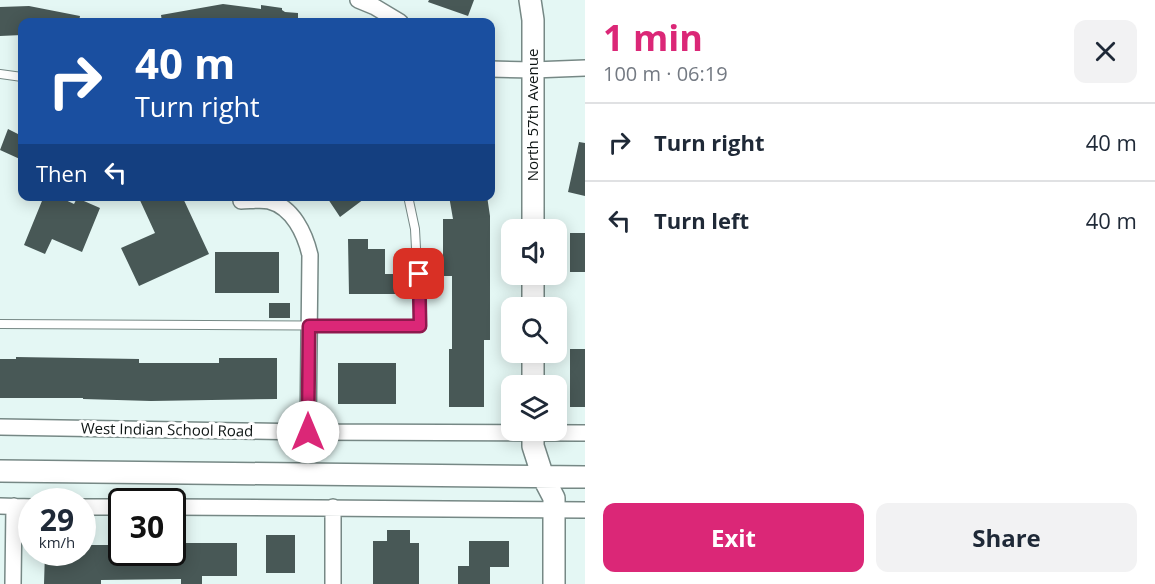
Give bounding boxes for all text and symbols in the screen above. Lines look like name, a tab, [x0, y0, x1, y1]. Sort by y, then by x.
text: 1 min	[603, 13, 703, 62]
button: close	[1074, 20, 1137, 83]
text: 40 m	[135, 34, 235, 91]
icon: right	[36, 42, 114, 120]
street label: North 57th Avenue	[522, 49, 542, 181]
text: 100 m · 06:19	[603, 60, 728, 87]
text: Turn right	[135, 88, 260, 125]
icon: right	[603, 126, 636, 159]
text: Turn right	[654, 127, 765, 157]
text: 40 m	[1086, 127, 1137, 157]
icon: left	[99, 156, 132, 189]
text: Then	[36, 158, 87, 188]
icon: left	[603, 204, 636, 237]
text: Turn left	[654, 205, 749, 235]
text: 40 m	[1086, 205, 1137, 235]
map controls	[501, 219, 567, 441]
button: sound	[501, 219, 567, 285]
pin	[393, 248, 444, 299]
icon: arrive	[402, 257, 435, 290]
button: search	[501, 297, 567, 363]
button: layers	[501, 375, 567, 441]
position arrow	[276, 400, 340, 464]
street label: West Indian School Road	[81, 417, 253, 441]
speed limit sign: 30	[108, 488, 186, 566]
text: 29	[40, 499, 74, 540]
button: Exit	[603, 503, 864, 572]
button: Share	[876, 503, 1137, 572]
text: km/h	[39, 532, 75, 552]

